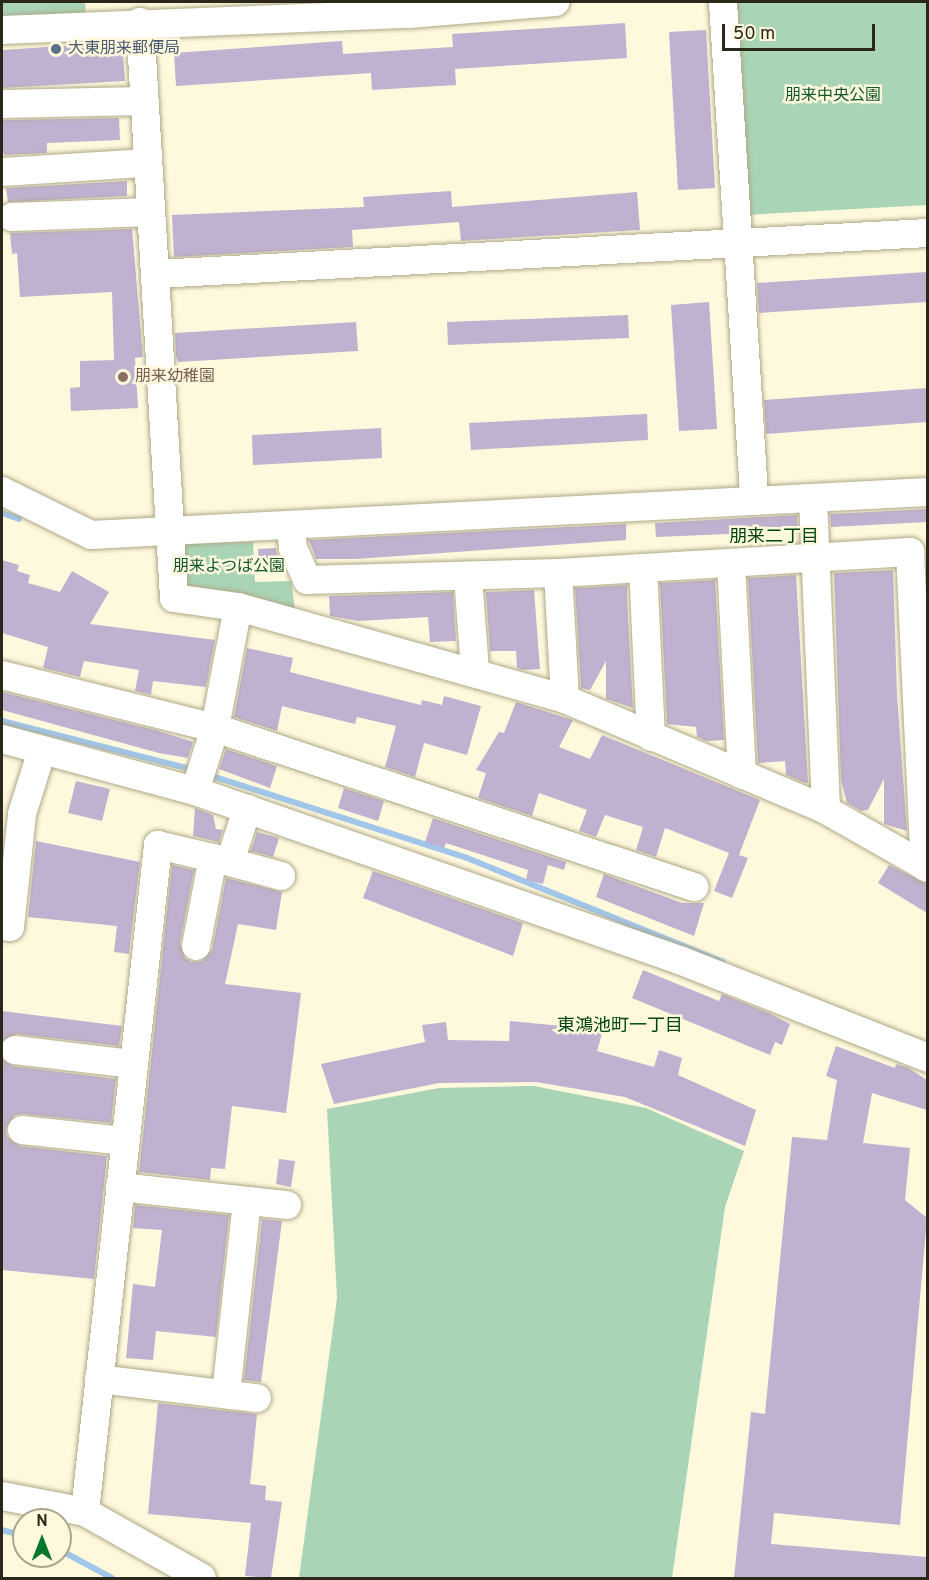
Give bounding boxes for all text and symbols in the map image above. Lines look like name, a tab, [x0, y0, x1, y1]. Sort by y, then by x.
scale bar	[725, 12, 878, 50]
text: 50 m	[733, 23, 775, 46]
place label: 大東朋来郵便局	[68, 39, 180, 59]
marker: 大東朋来郵便局	[49, 42, 63, 56]
park label: 朋来中央公園	[785, 86, 881, 106]
place label: 朋来幼稚園	[135, 367, 215, 387]
marker: 朋来幼稚園	[116, 370, 130, 384]
district label: 朋来二丁目	[729, 527, 819, 549]
park label: 朋来よつば公園	[173, 557, 285, 577]
district label: 東鴻池町一丁目	[557, 1016, 683, 1038]
north arrow	[12, 1508, 72, 1568]
text: N	[36, 1512, 48, 1532]

